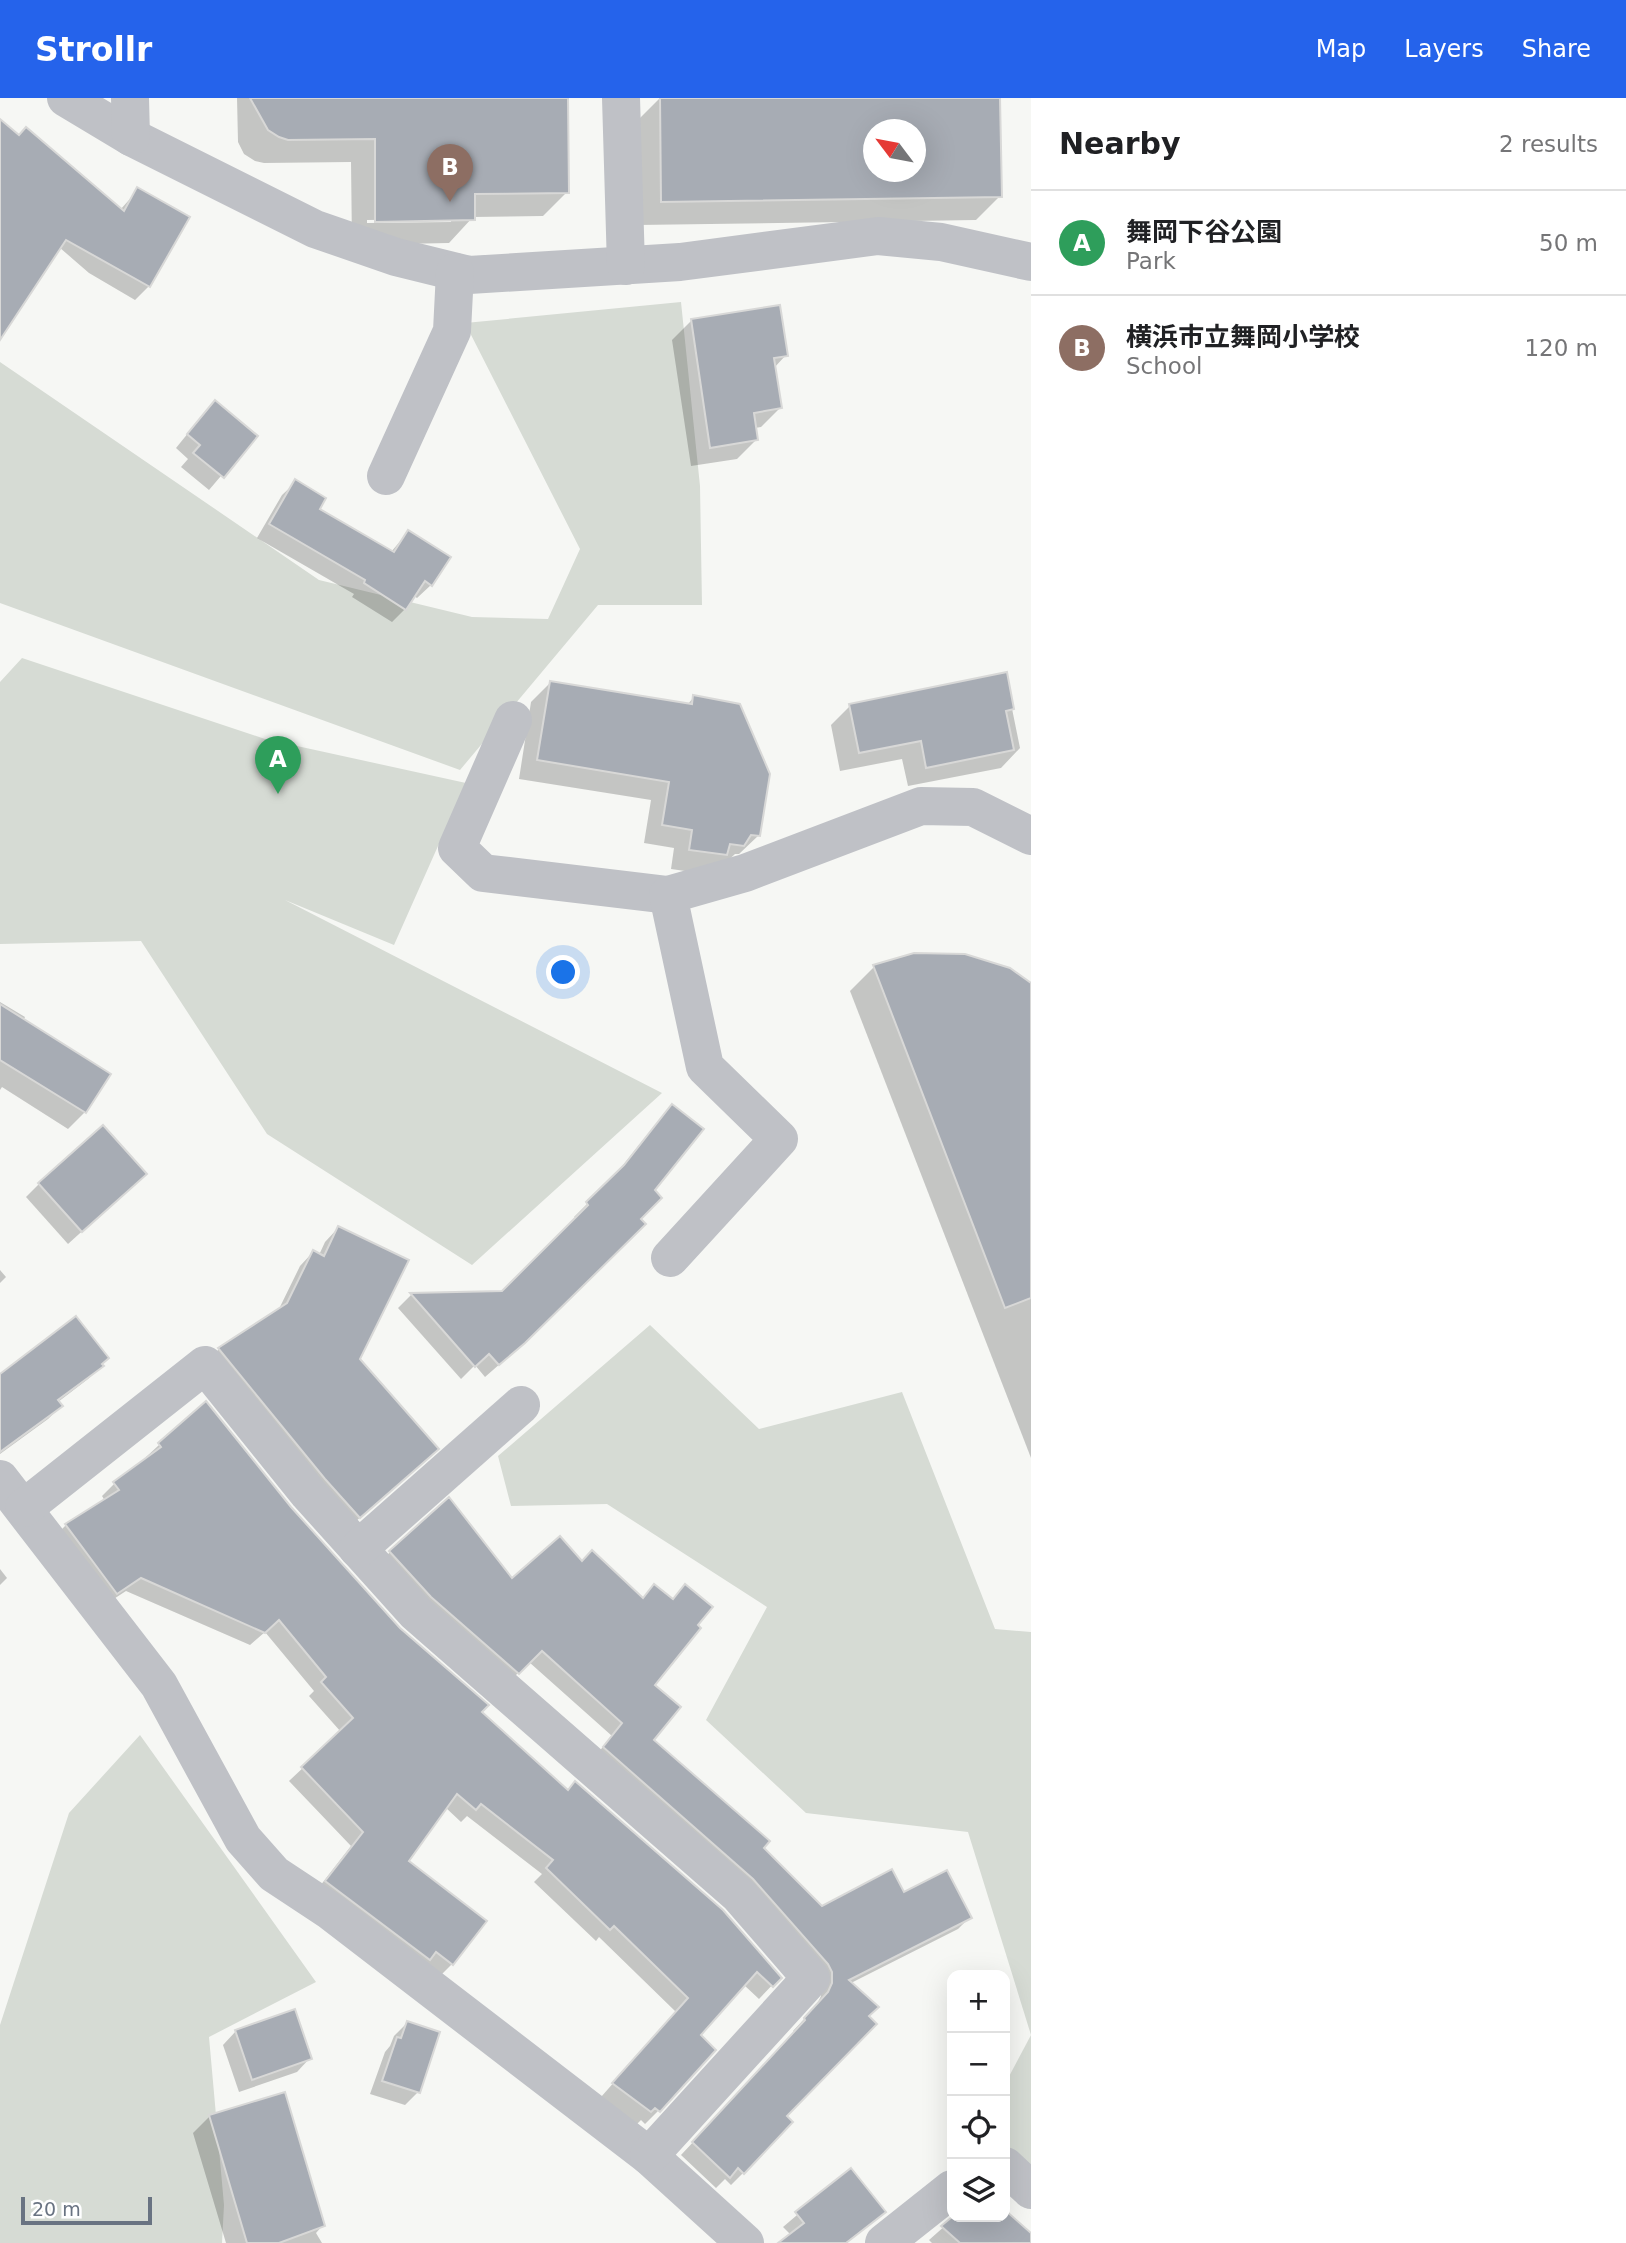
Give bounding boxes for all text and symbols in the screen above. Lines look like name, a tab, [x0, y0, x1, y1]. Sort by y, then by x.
text: Strollr	[35, 30, 152, 69]
text: Map	[1316, 35, 1366, 63]
text: Layers	[1404, 35, 1484, 63]
text: Share	[1522, 35, 1591, 63]
north arrow	[863, 119, 926, 182]
text: Nearby	[1059, 126, 1181, 161]
text: 2 results	[1499, 131, 1598, 157]
pin: B	[427, 144, 473, 202]
text: 舞岡下谷公園	[1126, 217, 1282, 247]
text: A	[1073, 230, 1091, 256]
text: 50 m	[1539, 230, 1598, 256]
text: Park	[1126, 248, 1176, 274]
text: 横浜市立舞岡小学校	[1126, 322, 1360, 352]
text: B	[1073, 335, 1091, 361]
text: 120 m	[1524, 335, 1598, 361]
text: School	[1126, 353, 1202, 379]
pin: A	[255, 736, 301, 794]
your location	[546, 955, 580, 989]
map controls	[947, 1970, 1010, 2222]
button: +	[947, 1970, 1010, 2033]
button: −	[947, 2033, 1010, 2096]
button: locate	[947, 2096, 1010, 2159]
button: layers	[947, 2159, 1010, 2222]
scale bar	[21, 2194, 152, 2226]
text: 20 m	[32, 2198, 81, 2220]

